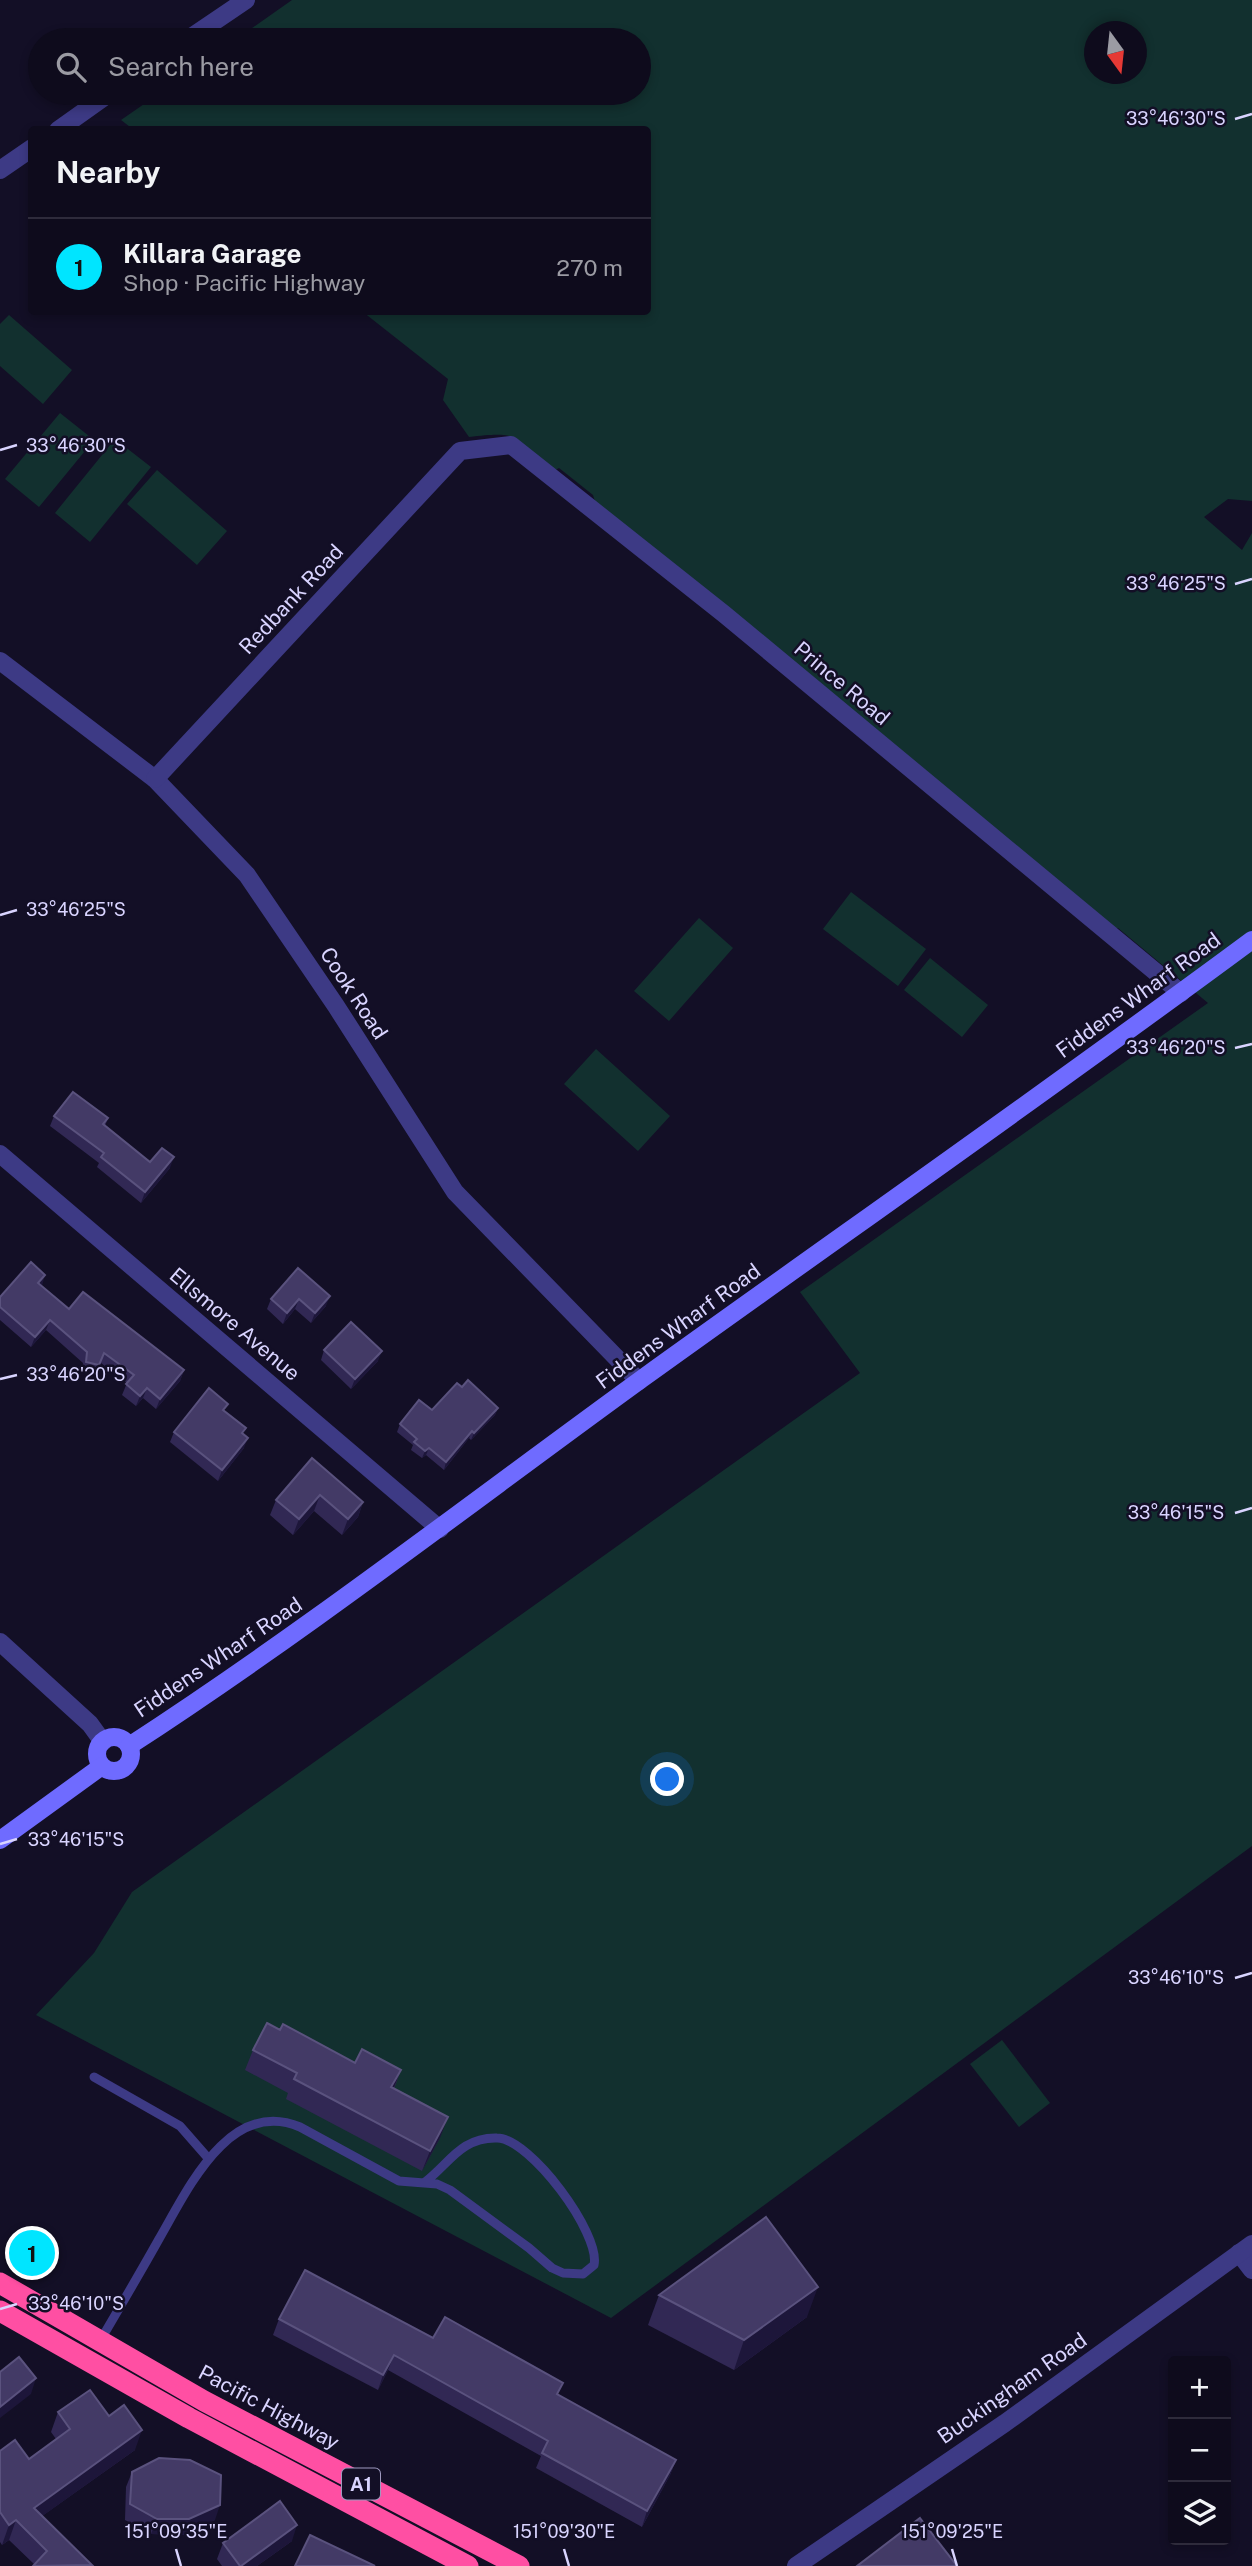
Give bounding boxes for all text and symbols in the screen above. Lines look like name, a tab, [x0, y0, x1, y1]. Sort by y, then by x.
north arrow	[1084, 21, 1147, 84]
search box	[28, 28, 651, 105]
icon: search	[52, 48, 90, 86]
text: Search here	[108, 51, 254, 82]
text: 33°46'30"S	[1126, 108, 1226, 129]
text: Nearby	[56, 154, 160, 190]
text: Killara Garage	[123, 238, 302, 269]
text: 1	[74, 254, 84, 281]
text: 270 m	[556, 254, 623, 281]
text: Shop · Pacific Highway	[123, 269, 365, 296]
text: 33°46'30"S	[26, 435, 126, 456]
street label: Redbank Road	[234, 539, 348, 659]
text: 33°46'25"S	[1126, 573, 1226, 594]
street label: Prince Road	[789, 636, 895, 730]
text: 33°46'25"S	[26, 899, 126, 920]
street label: Fiddens Wharf Road	[1051, 927, 1225, 1063]
street label: Cook Road	[315, 942, 393, 1044]
text: 33°46'20"S	[1126, 1037, 1226, 1058]
street label: Fiddens Wharf Road	[591, 1258, 765, 1394]
street label: Ellsmore Avenue	[165, 1262, 305, 1386]
text: 33°46'20"S	[26, 1364, 126, 1385]
text: 33°46'15"S	[1128, 1502, 1224, 1523]
street label: Fiddens Wharf Road	[129, 1592, 307, 1722]
your location	[650, 1762, 684, 1796]
text: 33°46'15"S	[28, 1829, 124, 1850]
text: 33°46'10"S	[1128, 1967, 1224, 1988]
pin: 1	[9, 2227, 55, 2279]
text: 33°46'10"S	[28, 2293, 124, 2314]
street label: Buckingham Road	[933, 2327, 1091, 2449]
map controls	[1168, 2356, 1231, 2545]
button: +	[1168, 2356, 1231, 2419]
street label: Pacific Highway	[194, 2359, 344, 2455]
button: −	[1168, 2419, 1231, 2482]
road number: A1	[342, 2468, 380, 2500]
button: layers	[1168, 2482, 1231, 2545]
text: 151°09'35"E	[125, 2521, 227, 2542]
text: 151°09'30"E	[513, 2521, 615, 2542]
text: 151°09'25"E	[901, 2521, 1003, 2542]

